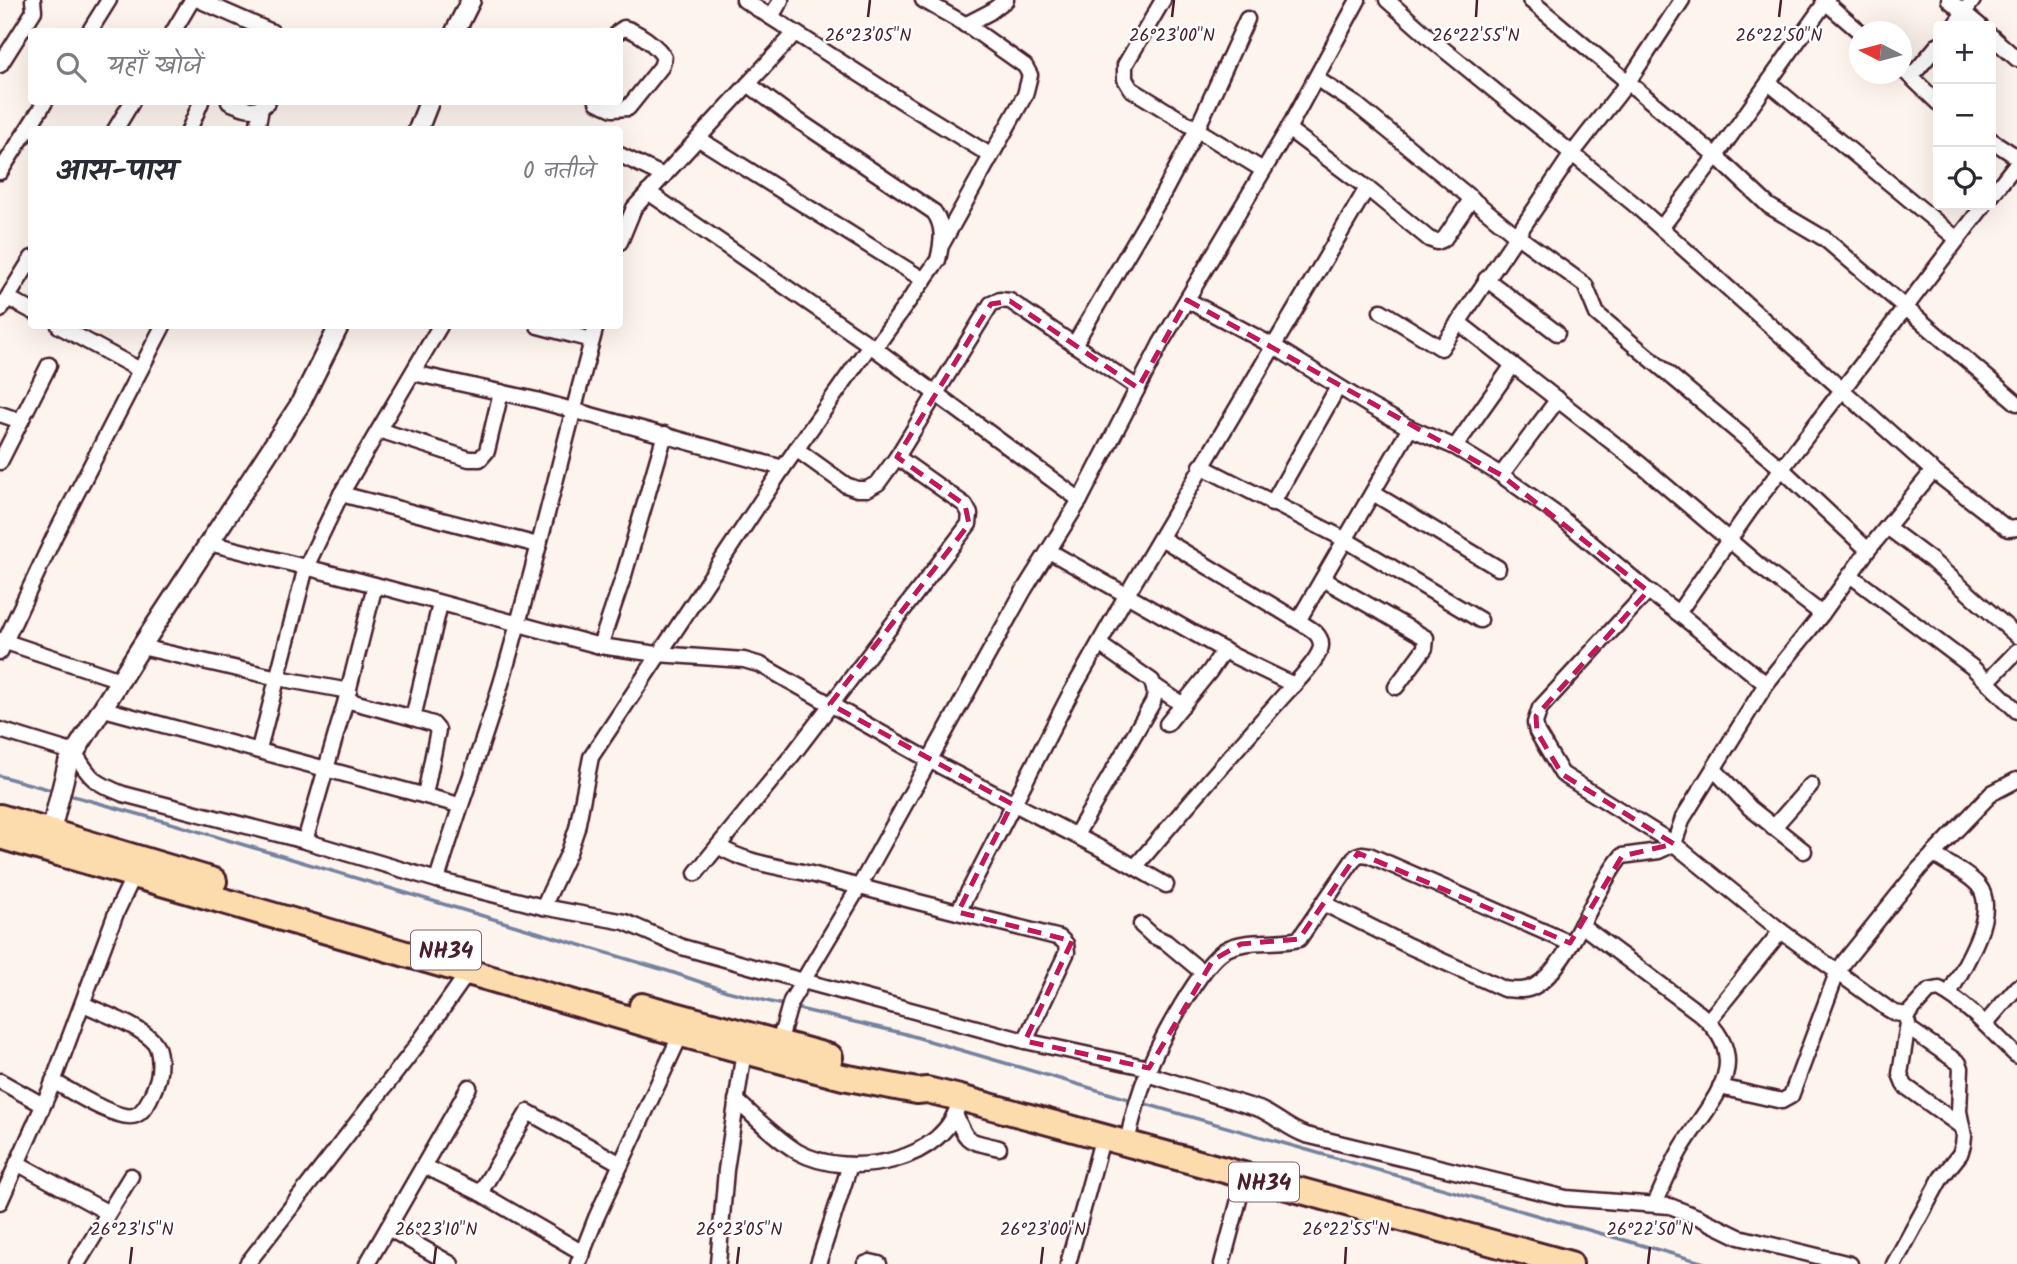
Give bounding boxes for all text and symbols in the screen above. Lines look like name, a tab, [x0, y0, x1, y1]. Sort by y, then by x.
north arrow	[1849, 21, 1912, 84]
map controls	[1933, 21, 1996, 210]
button: +	[1933, 21, 1996, 84]
text: 26°23'05"N	[825, 22, 911, 51]
text: 26°23'00"N	[1129, 22, 1215, 51]
text: 26°22'55"N	[1432, 22, 1520, 51]
text: 26°22'50"N	[1736, 22, 1822, 51]
search box	[28, 28, 623, 105]
text: यहाँ खोजें	[108, 46, 202, 88]
icon: search	[52, 48, 90, 86]
button: −	[1933, 84, 1996, 147]
button: locate	[1933, 147, 1996, 210]
text: आस-पास	[56, 148, 177, 196]
text: 0 नतीजे	[523, 154, 595, 190]
road number: NH34	[411, 931, 481, 970]
road number: NH34	[1229, 1162, 1299, 1202]
text: 26°23'15"N	[90, 1216, 174, 1245]
text: 26°23'10"N	[395, 1216, 477, 1245]
text: 26°23'05"N	[696, 1216, 782, 1245]
text: 26°23'00"N	[1000, 1216, 1086, 1245]
text: 26°22'55"N	[1302, 1216, 1390, 1245]
text: 26°22'50"N	[1607, 1216, 1693, 1245]

